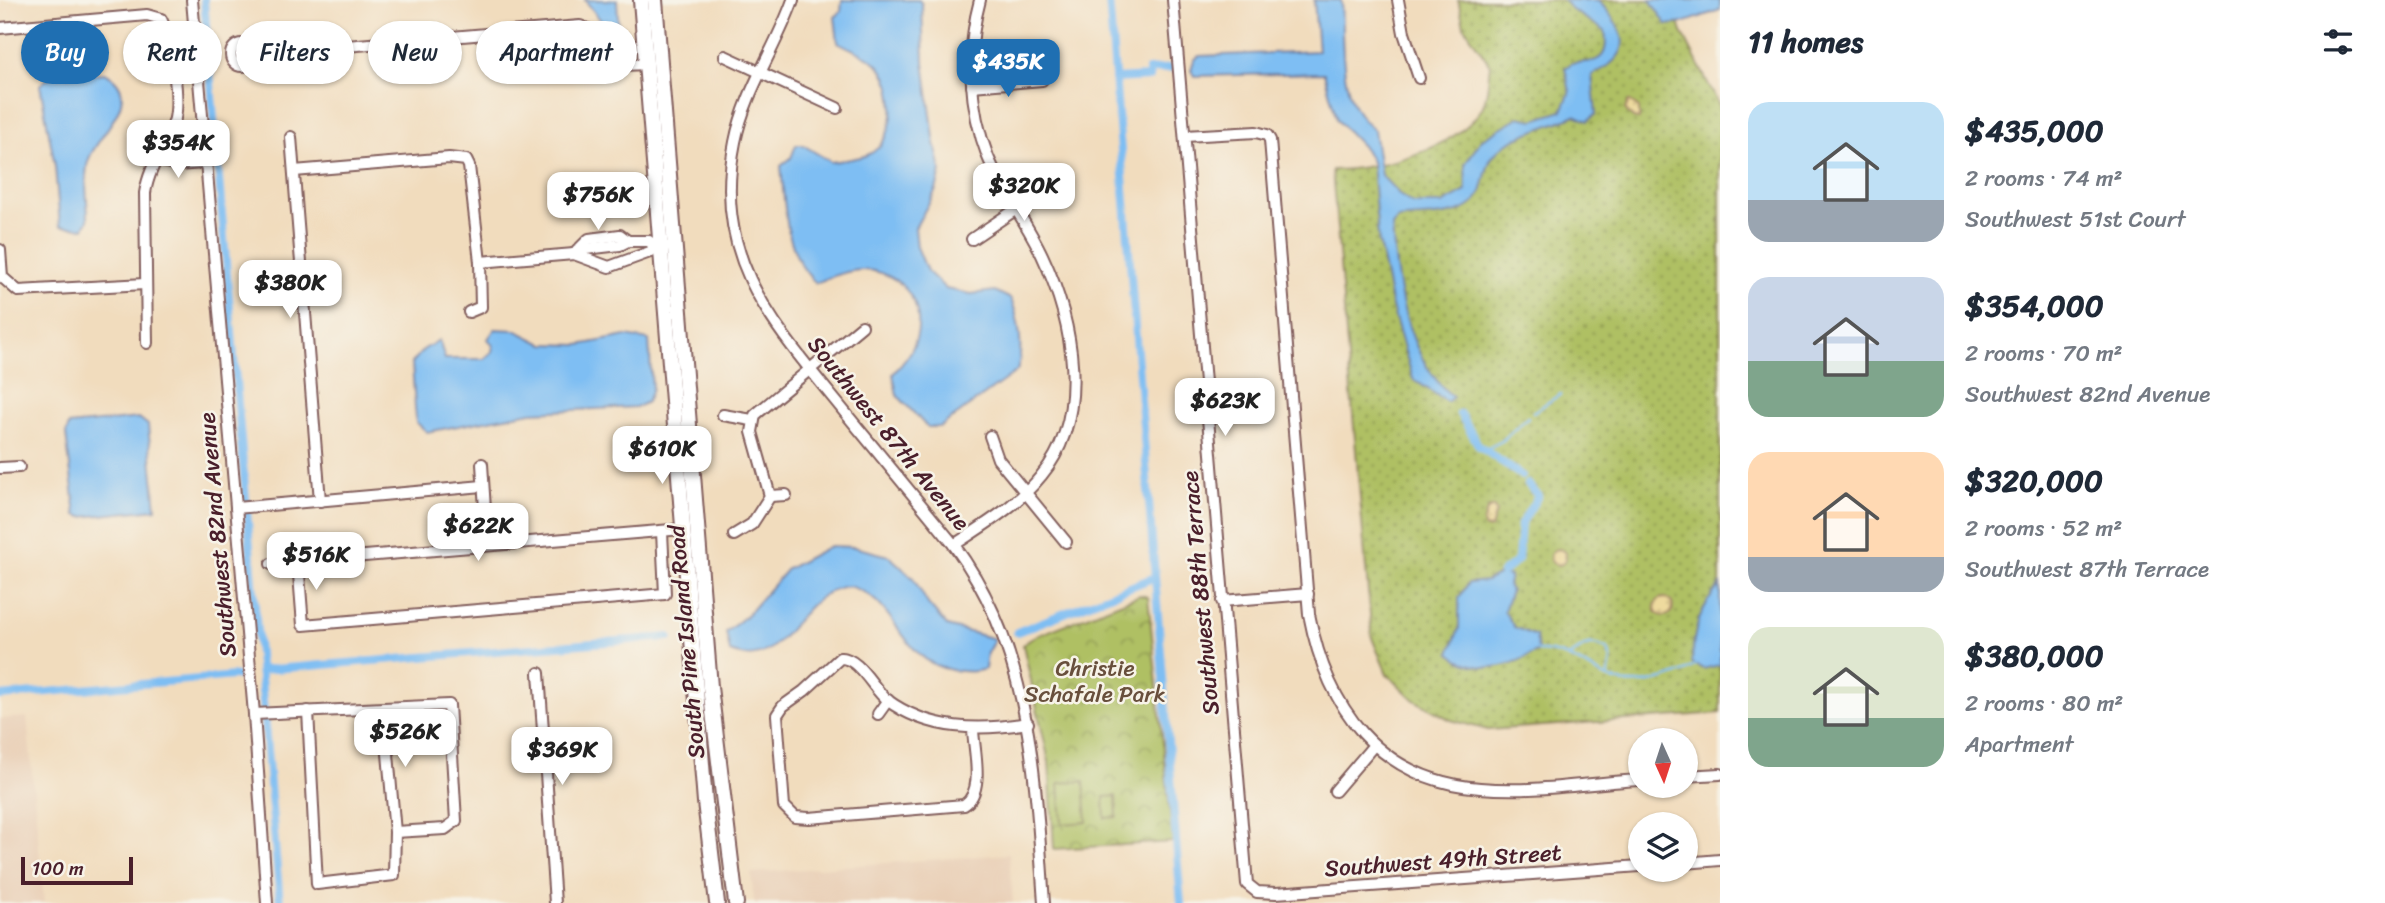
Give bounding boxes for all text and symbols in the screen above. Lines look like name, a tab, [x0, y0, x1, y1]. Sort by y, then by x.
text: 11 homes	[1748, 15, 1863, 69]
chip: Buy	[21, 21, 109, 84]
chip: Rent	[123, 21, 222, 84]
chip: Filters	[236, 21, 354, 84]
chip: New	[368, 21, 462, 84]
chip: Apartment	[476, 21, 637, 84]
icon: filters	[2319, 23, 2357, 61]
pin: $435K	[959, 40, 1057, 99]
text: $435K	[973, 41, 1043, 82]
text: $435,000	[1965, 104, 2104, 158]
pin: $354K	[129, 120, 227, 180]
text: $354K	[143, 122, 213, 163]
icon: home	[1804, 130, 1888, 214]
text: 2 rooms · 74 m²	[1965, 158, 2122, 199]
pin: $320K	[975, 164, 1073, 223]
text: $320K	[989, 165, 1059, 206]
pin: $756K	[549, 173, 647, 232]
text: $756K	[563, 174, 633, 215]
text: Southwest 51st Court	[1965, 199, 2186, 240]
pin: $380K	[241, 260, 339, 320]
text: $380K	[255, 262, 325, 303]
text: $354,000	[1965, 279, 2104, 333]
icon: home	[1804, 305, 1888, 389]
street label: Southwest 87th Avenue	[797, 326, 981, 540]
text: 2 rooms · 70 m²	[1965, 333, 2123, 374]
text: Southwest 82nd Avenue	[1965, 374, 2210, 415]
pin: $623K	[1176, 378, 1274, 438]
text: $623K	[1191, 380, 1259, 421]
street label: Southwest 82nd Avenue	[186, 411, 249, 659]
pin: $610K	[613, 426, 711, 486]
text: $610K	[629, 428, 695, 469]
text: $320,000	[1965, 454, 2103, 508]
street label: Southwest 88th Terrace	[1169, 469, 1232, 717]
icon: home	[1804, 480, 1888, 564]
pin: $622K	[429, 504, 527, 563]
text: $622K	[443, 505, 513, 546]
text: 2 rooms · 52 m²	[1965, 508, 2122, 549]
street label: South Pine Island Road	[656, 522, 717, 760]
pin: $516K	[267, 532, 365, 592]
text: $516K	[283, 534, 349, 575]
text: Southwest 87th Terrace	[1965, 549, 2209, 590]
text: $380,000	[1965, 629, 2104, 683]
park label: Christie Schafale Park	[1024, 648, 1166, 715]
icon: home	[1804, 655, 1888, 739]
text: 2 rooms · 80 m²	[1965, 683, 2123, 724]
pin: $526K	[356, 710, 454, 769]
text: $526K	[370, 711, 440, 752]
text: Apartment	[1965, 724, 2074, 765]
pin: $369K	[513, 728, 611, 787]
north arrow	[1628, 728, 1698, 798]
map controls	[1628, 728, 1698, 882]
text: $369K	[527, 729, 597, 770]
button: layers	[1628, 812, 1698, 882]
street label: Southwest 49th Street	[1323, 832, 1563, 889]
text: 100 m	[32, 852, 84, 885]
scale bar	[21, 854, 133, 886]

